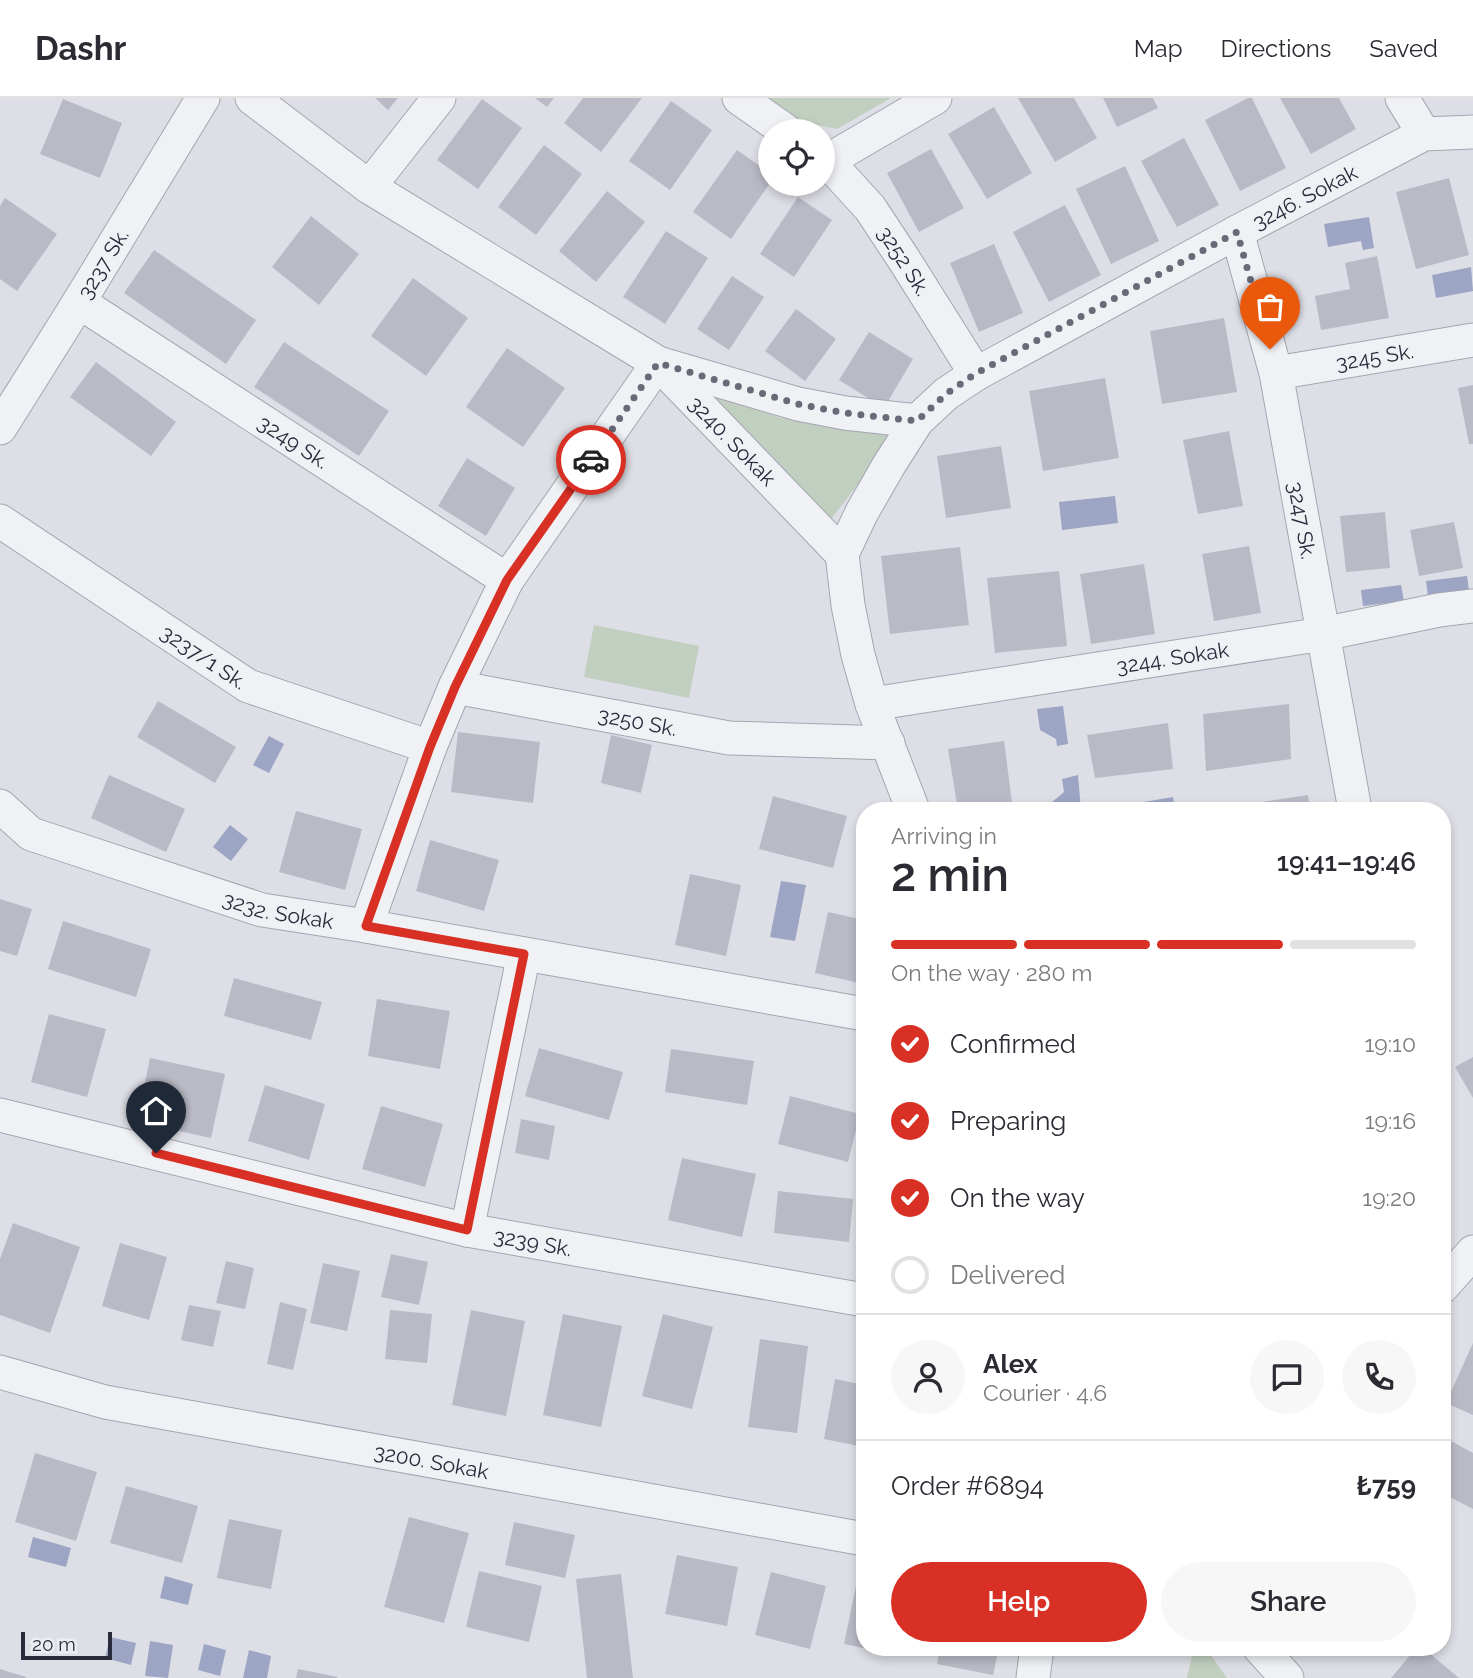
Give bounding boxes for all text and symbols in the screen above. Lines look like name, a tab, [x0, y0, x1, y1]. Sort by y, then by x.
text: Dashr	[35, 29, 126, 68]
text: Map	[1134, 34, 1183, 63]
text: Directions	[1221, 34, 1331, 63]
text: Saved	[1369, 34, 1438, 63]
map controls	[758, 119, 835, 196]
button: locate	[758, 119, 835, 196]
street label: 3246. Sokak	[1248, 159, 1361, 234]
street label: 3252 Sk.	[873, 221, 936, 300]
street label: 3237 Sk.	[72, 224, 133, 303]
pin	[1240, 277, 1300, 349]
icon: bag	[1251, 288, 1289, 326]
street label: 3245 Sk.	[1334, 338, 1415, 375]
street label: 3240. Sokak	[684, 391, 781, 491]
street label: 3249 Sk.	[254, 409, 334, 473]
courier	[556, 425, 626, 495]
icon: car	[572, 441, 610, 479]
street label: 3247 Sk.	[1283, 480, 1322, 561]
street label: 3237/1 Sk.	[156, 619, 252, 694]
street label: 3244. Sokak	[1114, 636, 1230, 678]
street label: 3250 Sk.	[596, 701, 679, 741]
text: Arriving in	[891, 822, 997, 849]
text: 19:41–19:46	[1277, 847, 1416, 877]
text: 2 min	[891, 848, 1009, 902]
street label: 3232. Sokak	[220, 886, 335, 933]
text: On the way · 280 m	[891, 959, 1093, 986]
icon: check	[891, 1025, 929, 1063]
text: Confirmed	[950, 1029, 1076, 1059]
text: 19:10	[1364, 1030, 1416, 1057]
pin	[126, 1081, 186, 1153]
icon: home	[137, 1092, 175, 1130]
icon: check	[891, 1102, 929, 1140]
text: Preparing	[950, 1106, 1066, 1136]
text: 19:16	[1365, 1107, 1416, 1134]
icon: check	[891, 1179, 929, 1217]
text: On the way	[950, 1183, 1085, 1213]
text: 19:20	[1362, 1184, 1416, 1211]
street label: 3239 Sk.	[492, 1222, 574, 1261]
text: Delivered	[950, 1260, 1065, 1290]
button: person	[891, 1340, 965, 1414]
button: chat	[1250, 1340, 1324, 1414]
button: phone	[1342, 1340, 1416, 1414]
text: Alex	[983, 1349, 1038, 1379]
text: Courier · 4.6	[983, 1379, 1107, 1406]
street label: 3200. Sokak	[372, 1438, 491, 1484]
text: Order #6894	[891, 1471, 1044, 1501]
text: ₺759	[1357, 1471, 1416, 1501]
button: Help	[891, 1562, 1147, 1642]
button: Share	[1161, 1562, 1416, 1642]
scale bar	[21, 1629, 112, 1661]
text: 20 m	[32, 1633, 76, 1655]

